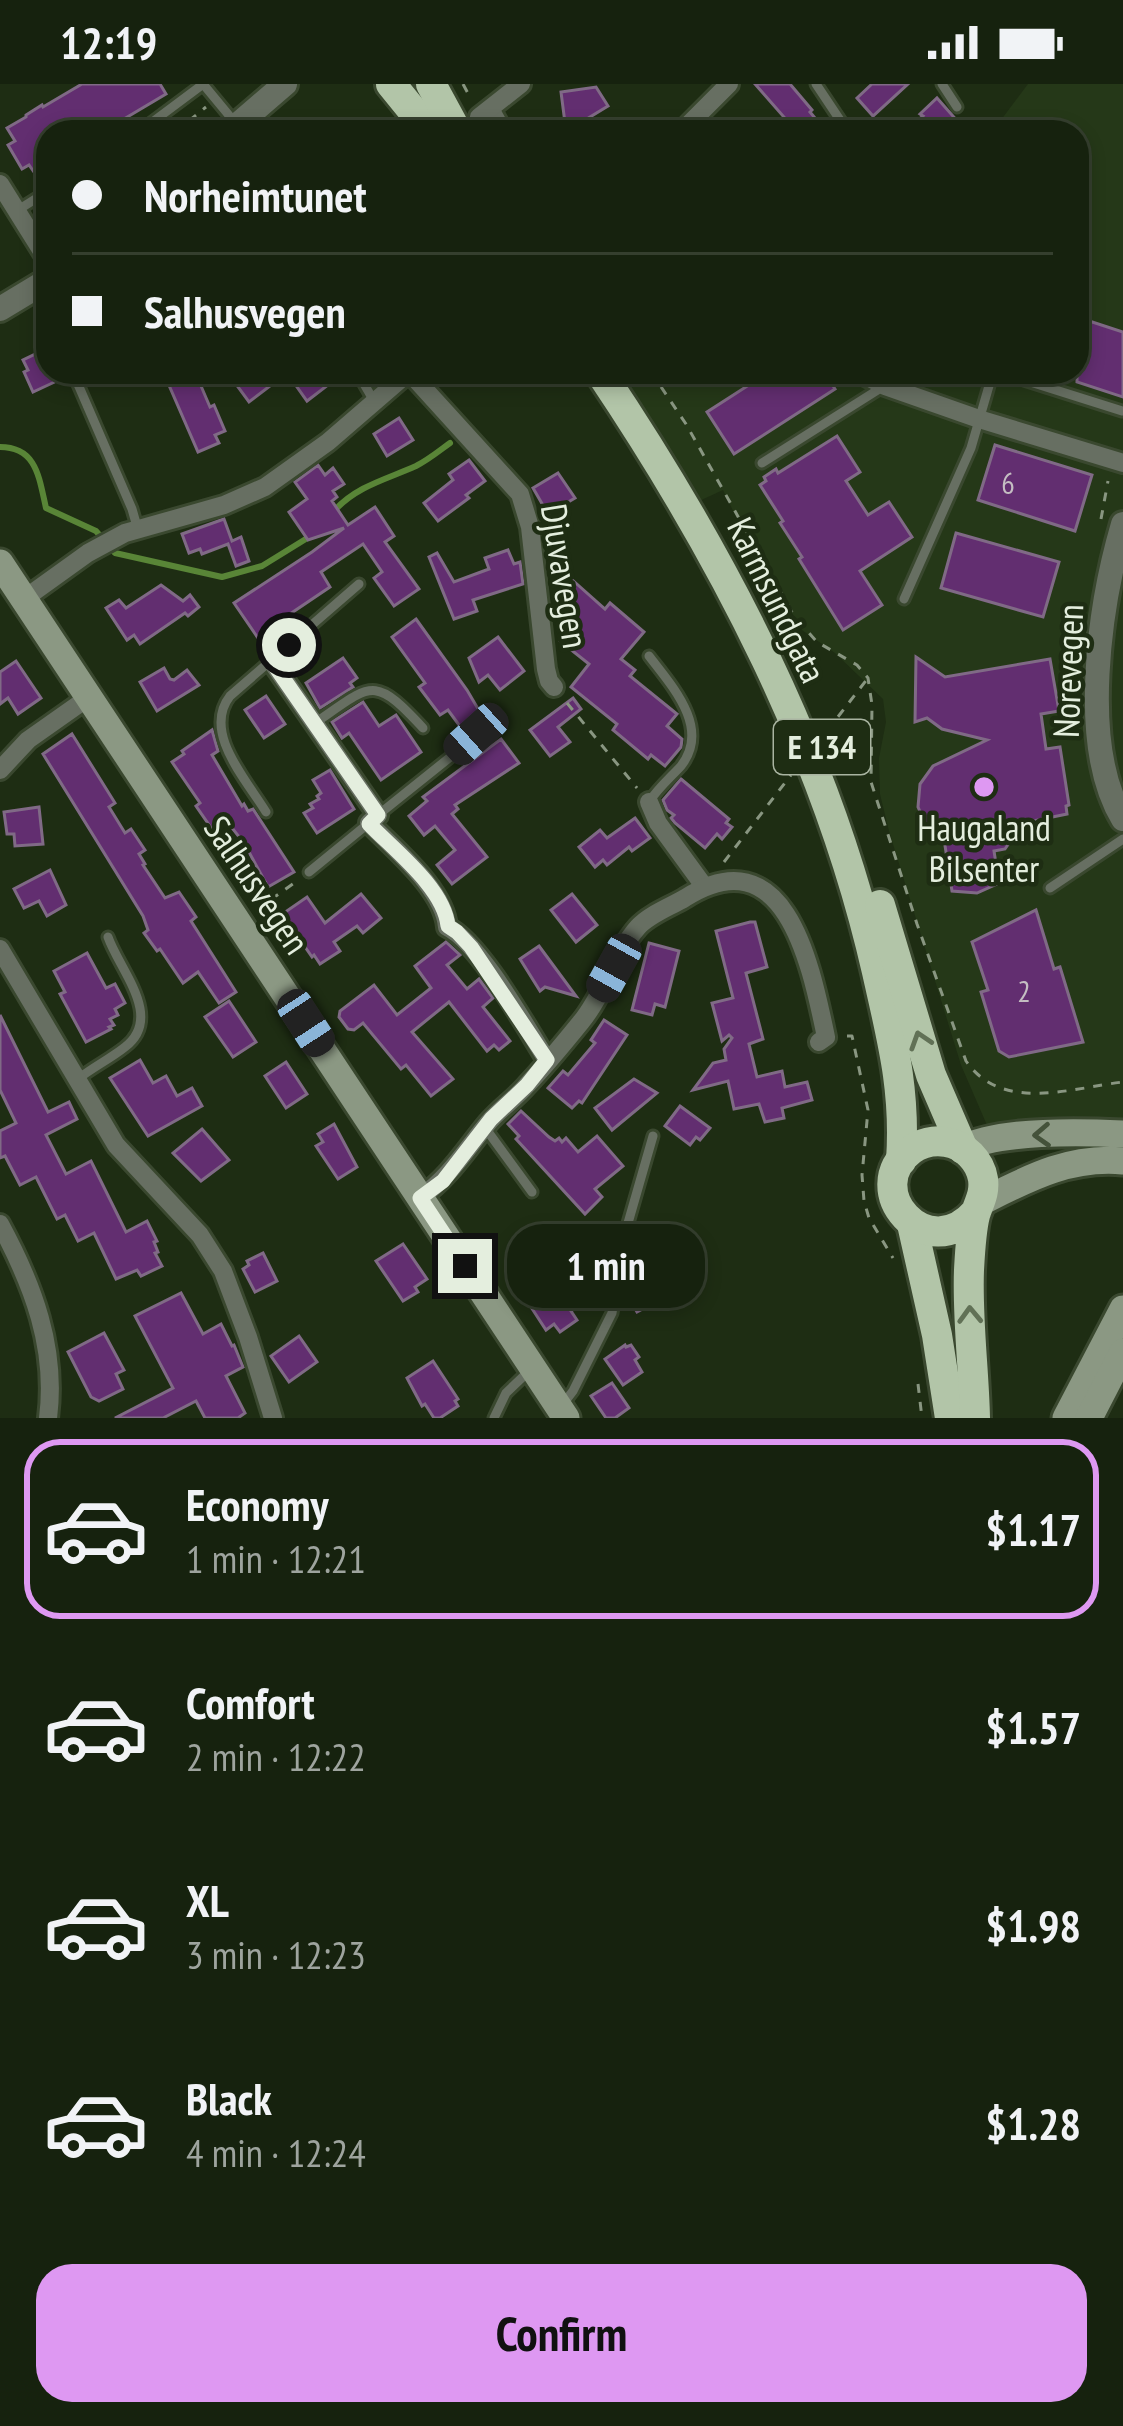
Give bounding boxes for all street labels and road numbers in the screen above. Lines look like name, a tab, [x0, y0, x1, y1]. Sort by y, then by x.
street label: Djuvavegen	[531, 500, 600, 651]
street label: Karmsundgata	[717, 509, 838, 690]
street label: Norevegen	[1042, 603, 1093, 739]
road number: E 134	[774, 720, 870, 774]
street label: Salhusvegen	[194, 807, 321, 963]

